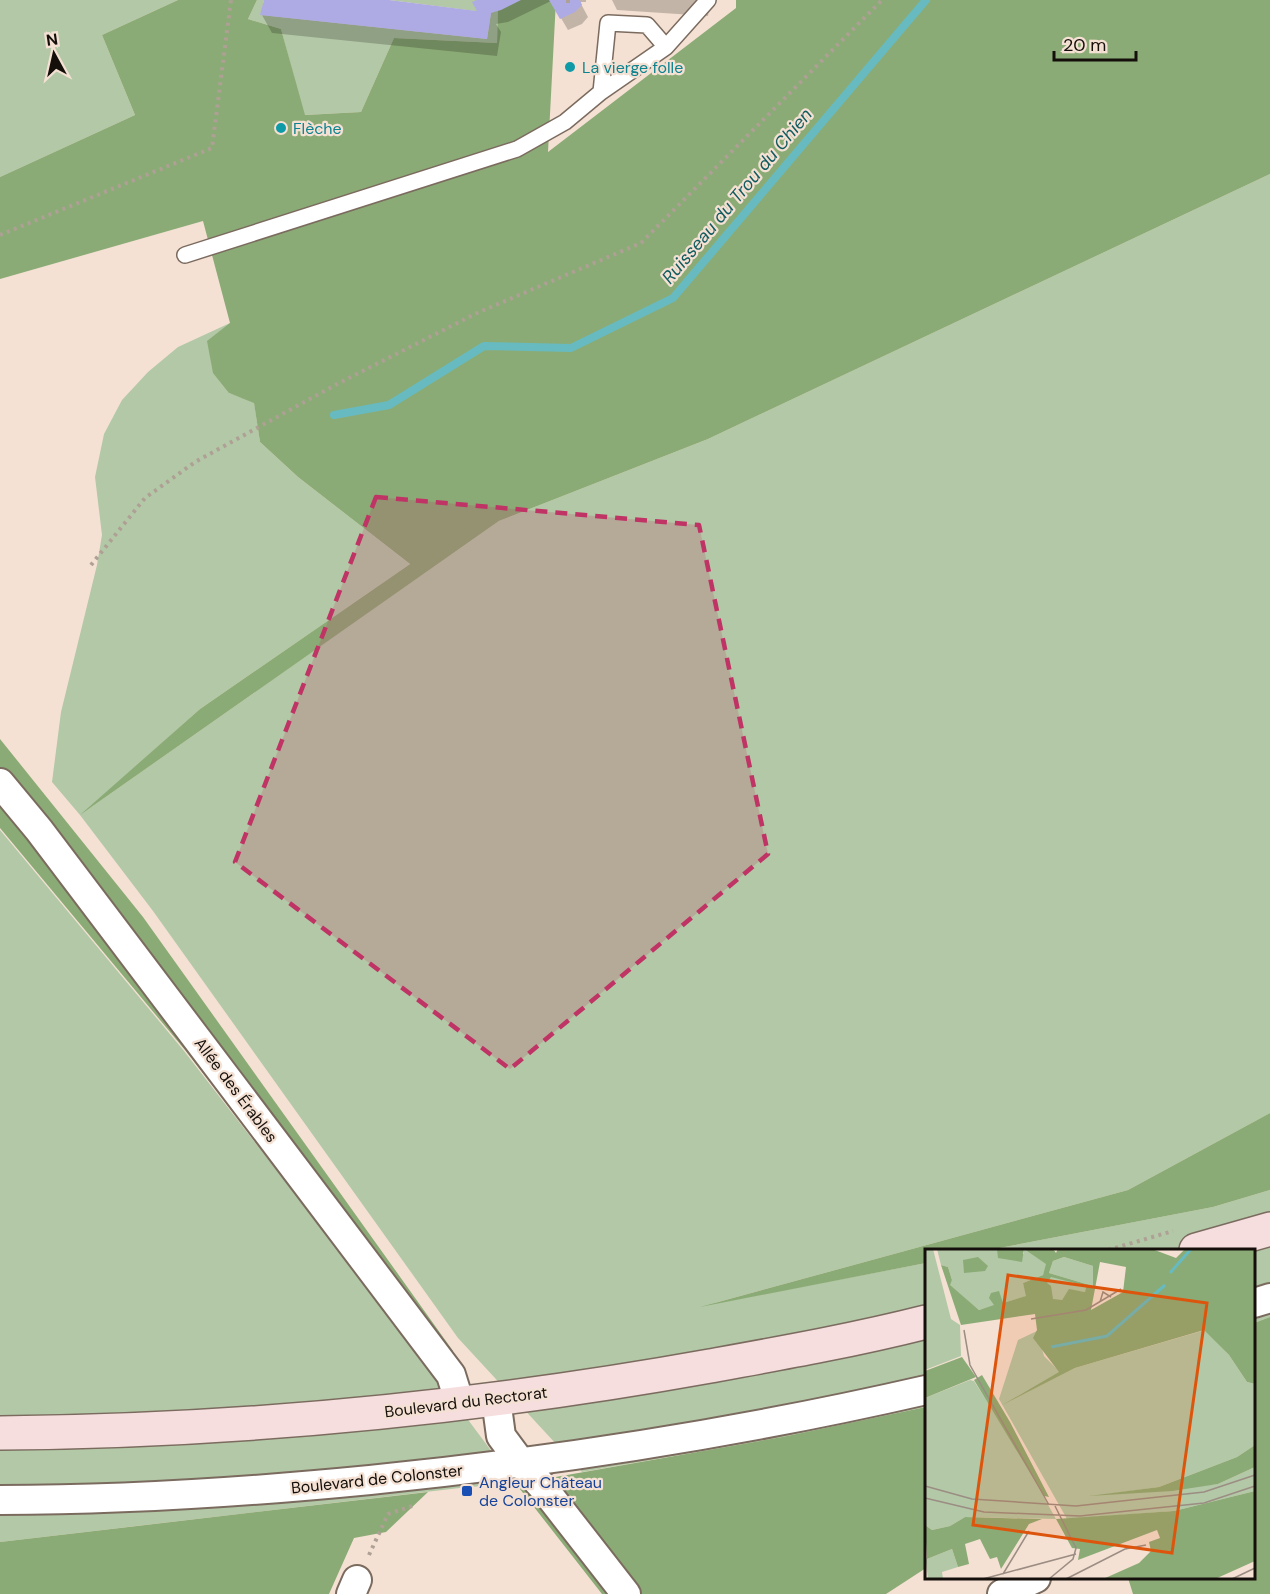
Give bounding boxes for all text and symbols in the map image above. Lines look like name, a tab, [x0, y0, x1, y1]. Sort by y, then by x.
north arrow	[24, 24, 84, 84]
scale bar	[1054, 24, 1136, 62]
text: N	[45, 28, 59, 51]
text: 20 m	[1063, 33, 1106, 57]
place label: La vierge folle	[582, 57, 683, 78]
marker: La vierge folle	[563, 60, 577, 74]
water label: Ruisseau du Trou du Chien	[656, 103, 818, 289]
place label: Flèche	[293, 118, 342, 139]
marker: Flèche	[274, 121, 288, 135]
street label: Allée des Érables	[190, 1033, 282, 1147]
inset map	[925, 1249, 1255, 1579]
street label: Boulevard du Rectorat	[383, 1382, 549, 1422]
street label: Boulevard de Colonster	[290, 1460, 464, 1498]
place label: Angleur Château de Colonster	[479, 1472, 602, 1511]
marker: Angleur Château de Colonster	[460, 1484, 474, 1498]

